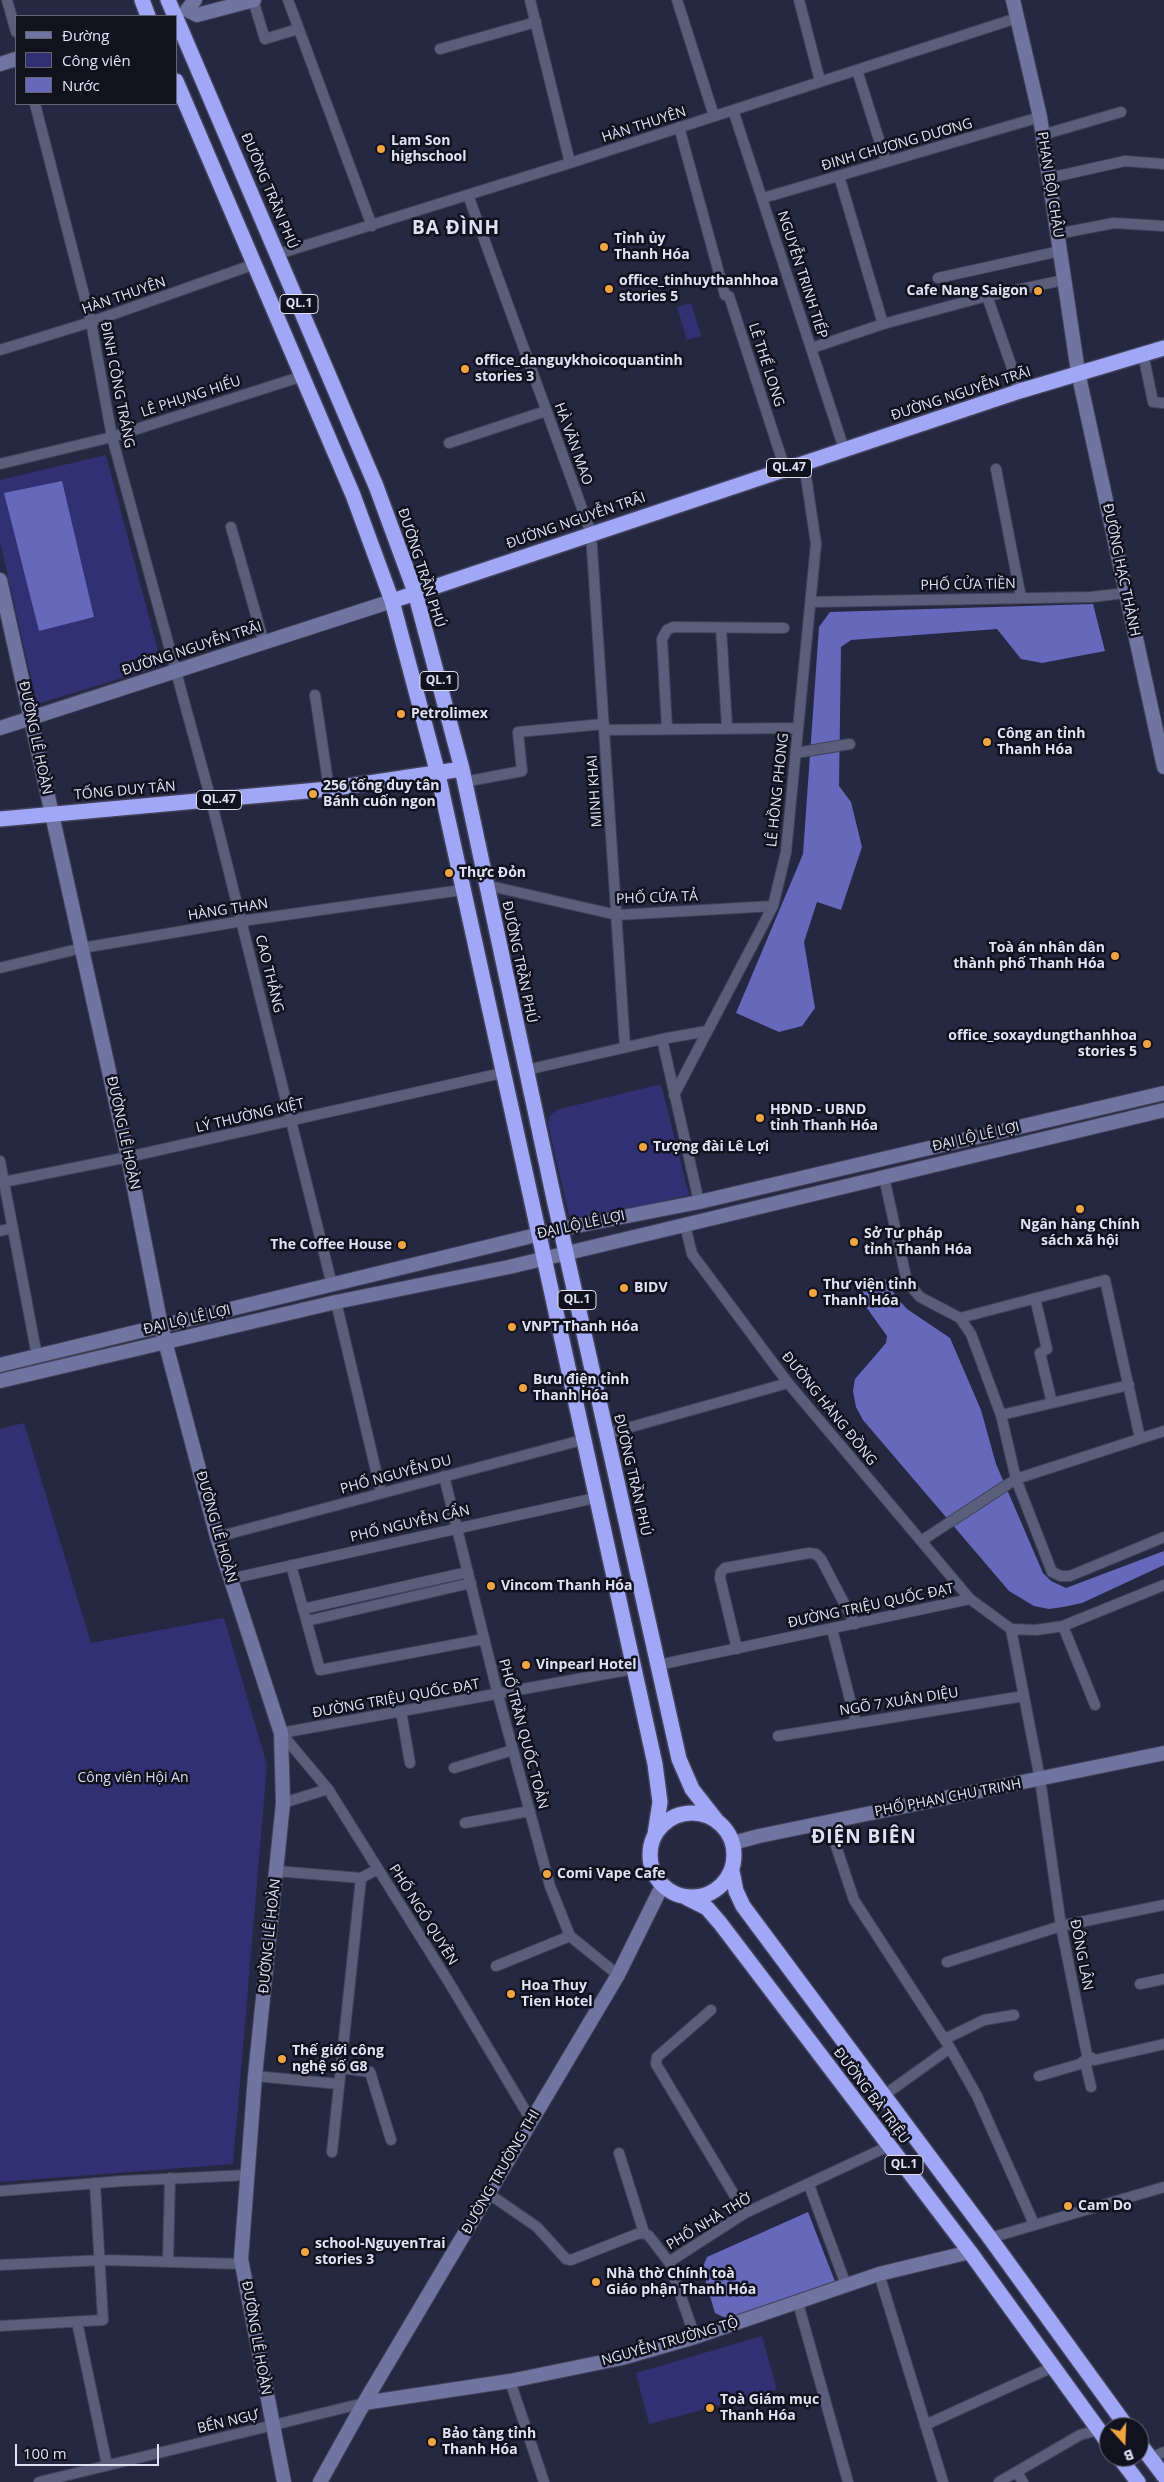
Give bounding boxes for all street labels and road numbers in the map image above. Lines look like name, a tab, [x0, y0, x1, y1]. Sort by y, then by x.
street label: HÀN THUYÊN	[600, 103, 688, 147]
street label: ĐINH CHƯƠNG DƯƠNG	[819, 115, 975, 175]
street label: ĐƯỜNG TRẦN PHÚ	[237, 130, 301, 252]
street label: PHAN BỘI CHÂU	[1033, 131, 1067, 239]
street label: NGUYỄN TRINH TIẾP	[773, 209, 831, 341]
street label: HÀN THUYÊN	[80, 274, 168, 318]
road number: QL.1	[280, 294, 318, 314]
street label: ĐINH CÔNG TRÁNG	[96, 320, 138, 450]
street label: LÊ THẾ LONG	[745, 321, 787, 409]
street label: ĐƯỜNG NGUYỄN TRÃI	[889, 363, 1033, 425]
street label: LÊ PHỤNG HIỂU	[139, 373, 243, 421]
street label: HÀ VĂN MAO	[550, 400, 596, 488]
road number: QL.47	[766, 458, 812, 478]
street label: ĐƯỜNG NGUYỄN TRÃI	[504, 489, 648, 553]
street label: ĐƯỜNG HẠC THÀNH	[1099, 502, 1143, 638]
street label: ĐƯỜNG TRẦN PHÚ	[394, 506, 448, 630]
street label: PHỐ CỬA TIỀN	[920, 576, 1016, 594]
street label: ĐƯỜNG NGUYỄN TRÃI	[120, 618, 264, 680]
road number: QL.1	[420, 671, 458, 690]
street label: ĐƯỜNG LÊ HOÀN	[15, 680, 55, 796]
street label: LÊ HỒNG PHONG	[764, 732, 792, 848]
street label: MINH KHAI	[584, 754, 606, 828]
street label: TỐNG DUY TÂN	[74, 778, 176, 804]
road number: QL.47	[196, 790, 242, 810]
street label: PHỐ CỬA TẢ	[616, 888, 698, 908]
street label: HÀNG THAN	[187, 895, 269, 925]
street label: ĐƯỜNG TRẦN PHÚ	[498, 899, 540, 1025]
street label: CAO THẮNG	[251, 933, 287, 1015]
street label: ĐƯỜNG LÊ HOÀN	[103, 1075, 143, 1191]
street label: LÝ THƯỜNG KIỆT	[194, 1095, 306, 1137]
street label: ĐẠI LỘ LÊ LỢI	[931, 1119, 1021, 1155]
street label: ĐẠI LỘ LÊ LỢI	[536, 1208, 626, 1242]
road number: QL.1	[558, 1290, 596, 1310]
street label: ĐẠI LỘ LÊ LỢI	[142, 1302, 232, 1338]
street label: ĐƯỜNG HÀNG ĐỒNG	[778, 1349, 880, 1469]
street label: ĐƯỜNG TRẦN PHÚ	[610, 1412, 654, 1538]
street label: PHỐ NGUYỄN DU	[339, 1452, 453, 1498]
street label: ĐƯỜNG LÊ HOÀN	[192, 1469, 240, 1585]
street label: PHỐ NGUYỄN CẨN	[349, 1502, 471, 1546]
street label: ĐƯỜNG TRIỆU QUỐC ĐẠT	[786, 1580, 956, 1632]
street label: PHỐ TRẦN QUỐC TOẢN	[495, 1657, 551, 1811]
street label: ĐƯỜNG TRIỆU QUỐC ĐẠT	[311, 1676, 481, 1722]
street label: NGÕ 7 XUÂN DIỆU	[838, 1684, 960, 1720]
street label: PHỐ PHAN CHU TRINH	[873, 1776, 1023, 1820]
street label: PHỐ NGÔ QUYỀN	[385, 1861, 461, 1969]
street label: ĐƯỜNG LÊ HOÀN	[256, 1878, 284, 1994]
street label: ĐÔNG LÂN	[1066, 1918, 1096, 1992]
street label: ĐƯỜNG BÀ TRIỆU	[829, 2045, 913, 2147]
street label: ĐƯỜNG TRƯỜNG THI	[459, 2107, 543, 2237]
road number: QL.1	[885, 2156, 923, 2174]
street label: PHỐ NHÀ THỜ	[664, 2190, 754, 2254]
street label: ĐƯỜNG LÊ HOÀN	[238, 2280, 274, 2396]
street label: NGUYỄN TRƯỜNG TỘ	[600, 2314, 740, 2370]
street label: BẾN NGỰ	[196, 2407, 260, 2437]

